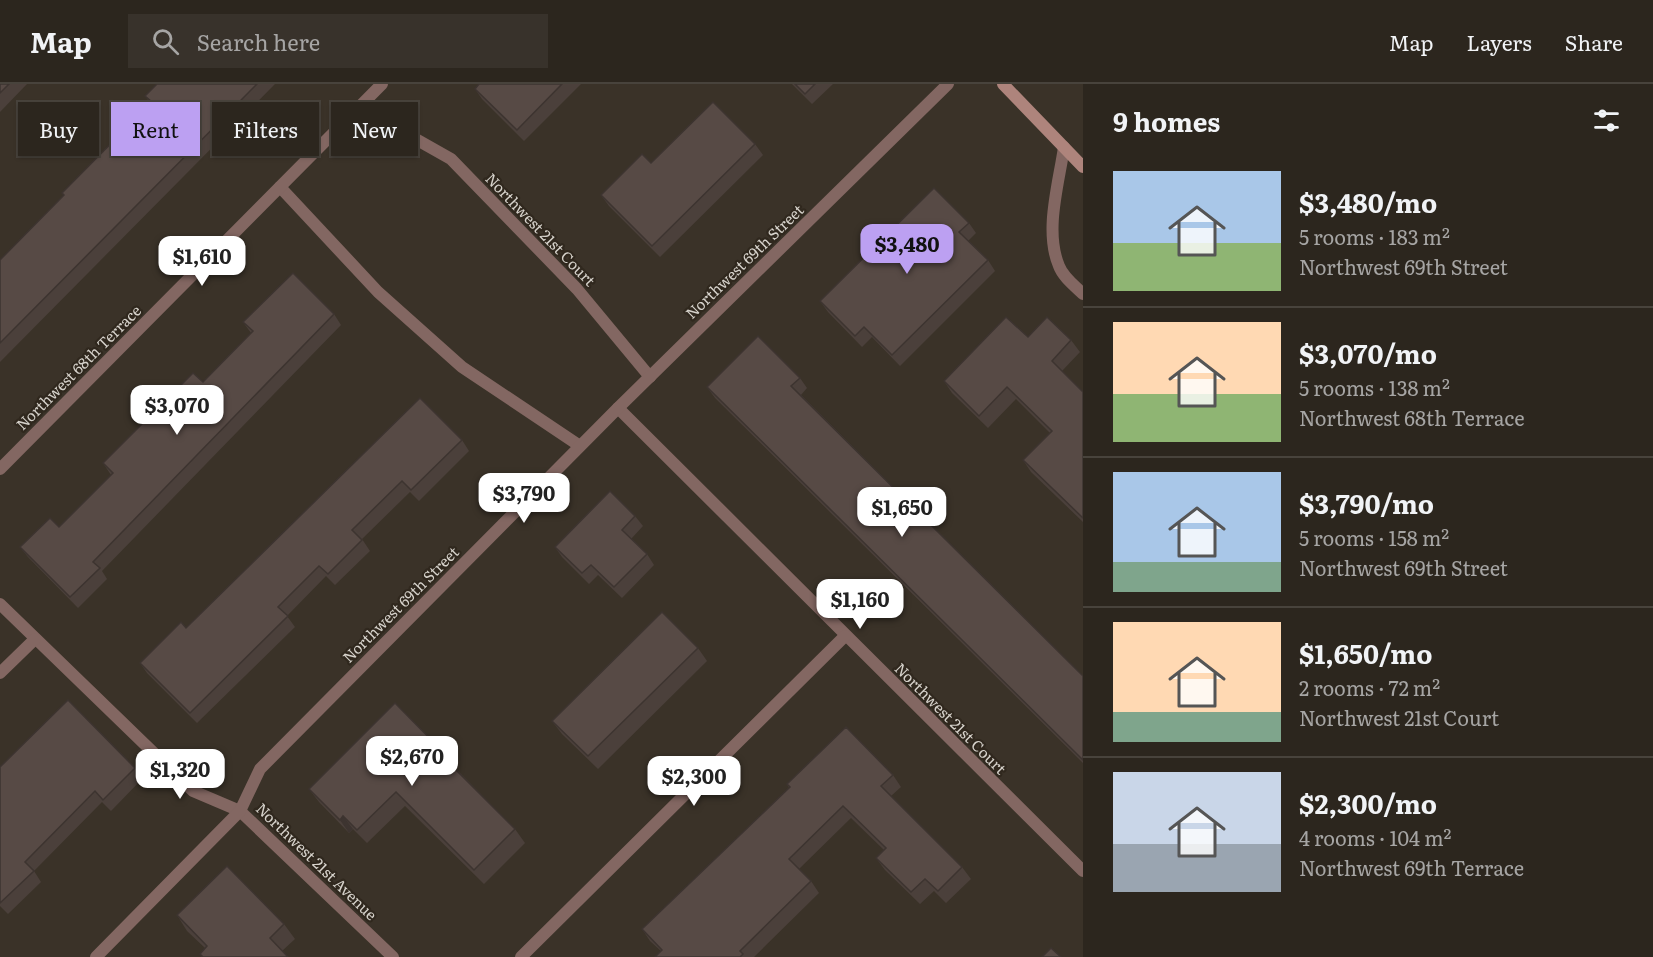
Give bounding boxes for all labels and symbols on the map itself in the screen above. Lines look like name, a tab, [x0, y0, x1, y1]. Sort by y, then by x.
street label: Northwest 21st Court	[481, 167, 601, 291]
street label: Northwest 69th Street	[680, 198, 808, 324]
pin: $3,480	[858, 224, 956, 275]
pin: $1,610	[153, 236, 251, 287]
street label: Northwest 68th Terrace	[10, 299, 146, 435]
pin: $3,070	[128, 385, 226, 436]
pin: $3,790	[475, 473, 573, 524]
pin: $1,650	[853, 487, 951, 538]
street label: Northwest 69th Street	[336, 540, 463, 667]
pin: $1,160	[811, 579, 909, 630]
street label: Northwest 21st Court	[890, 657, 1012, 779]
pin: $2,670	[363, 736, 461, 787]
pin: $1,320	[131, 749, 229, 800]
pin: $2,300	[645, 756, 743, 807]
street label: Northwest 21st Avenue	[251, 797, 383, 925]

